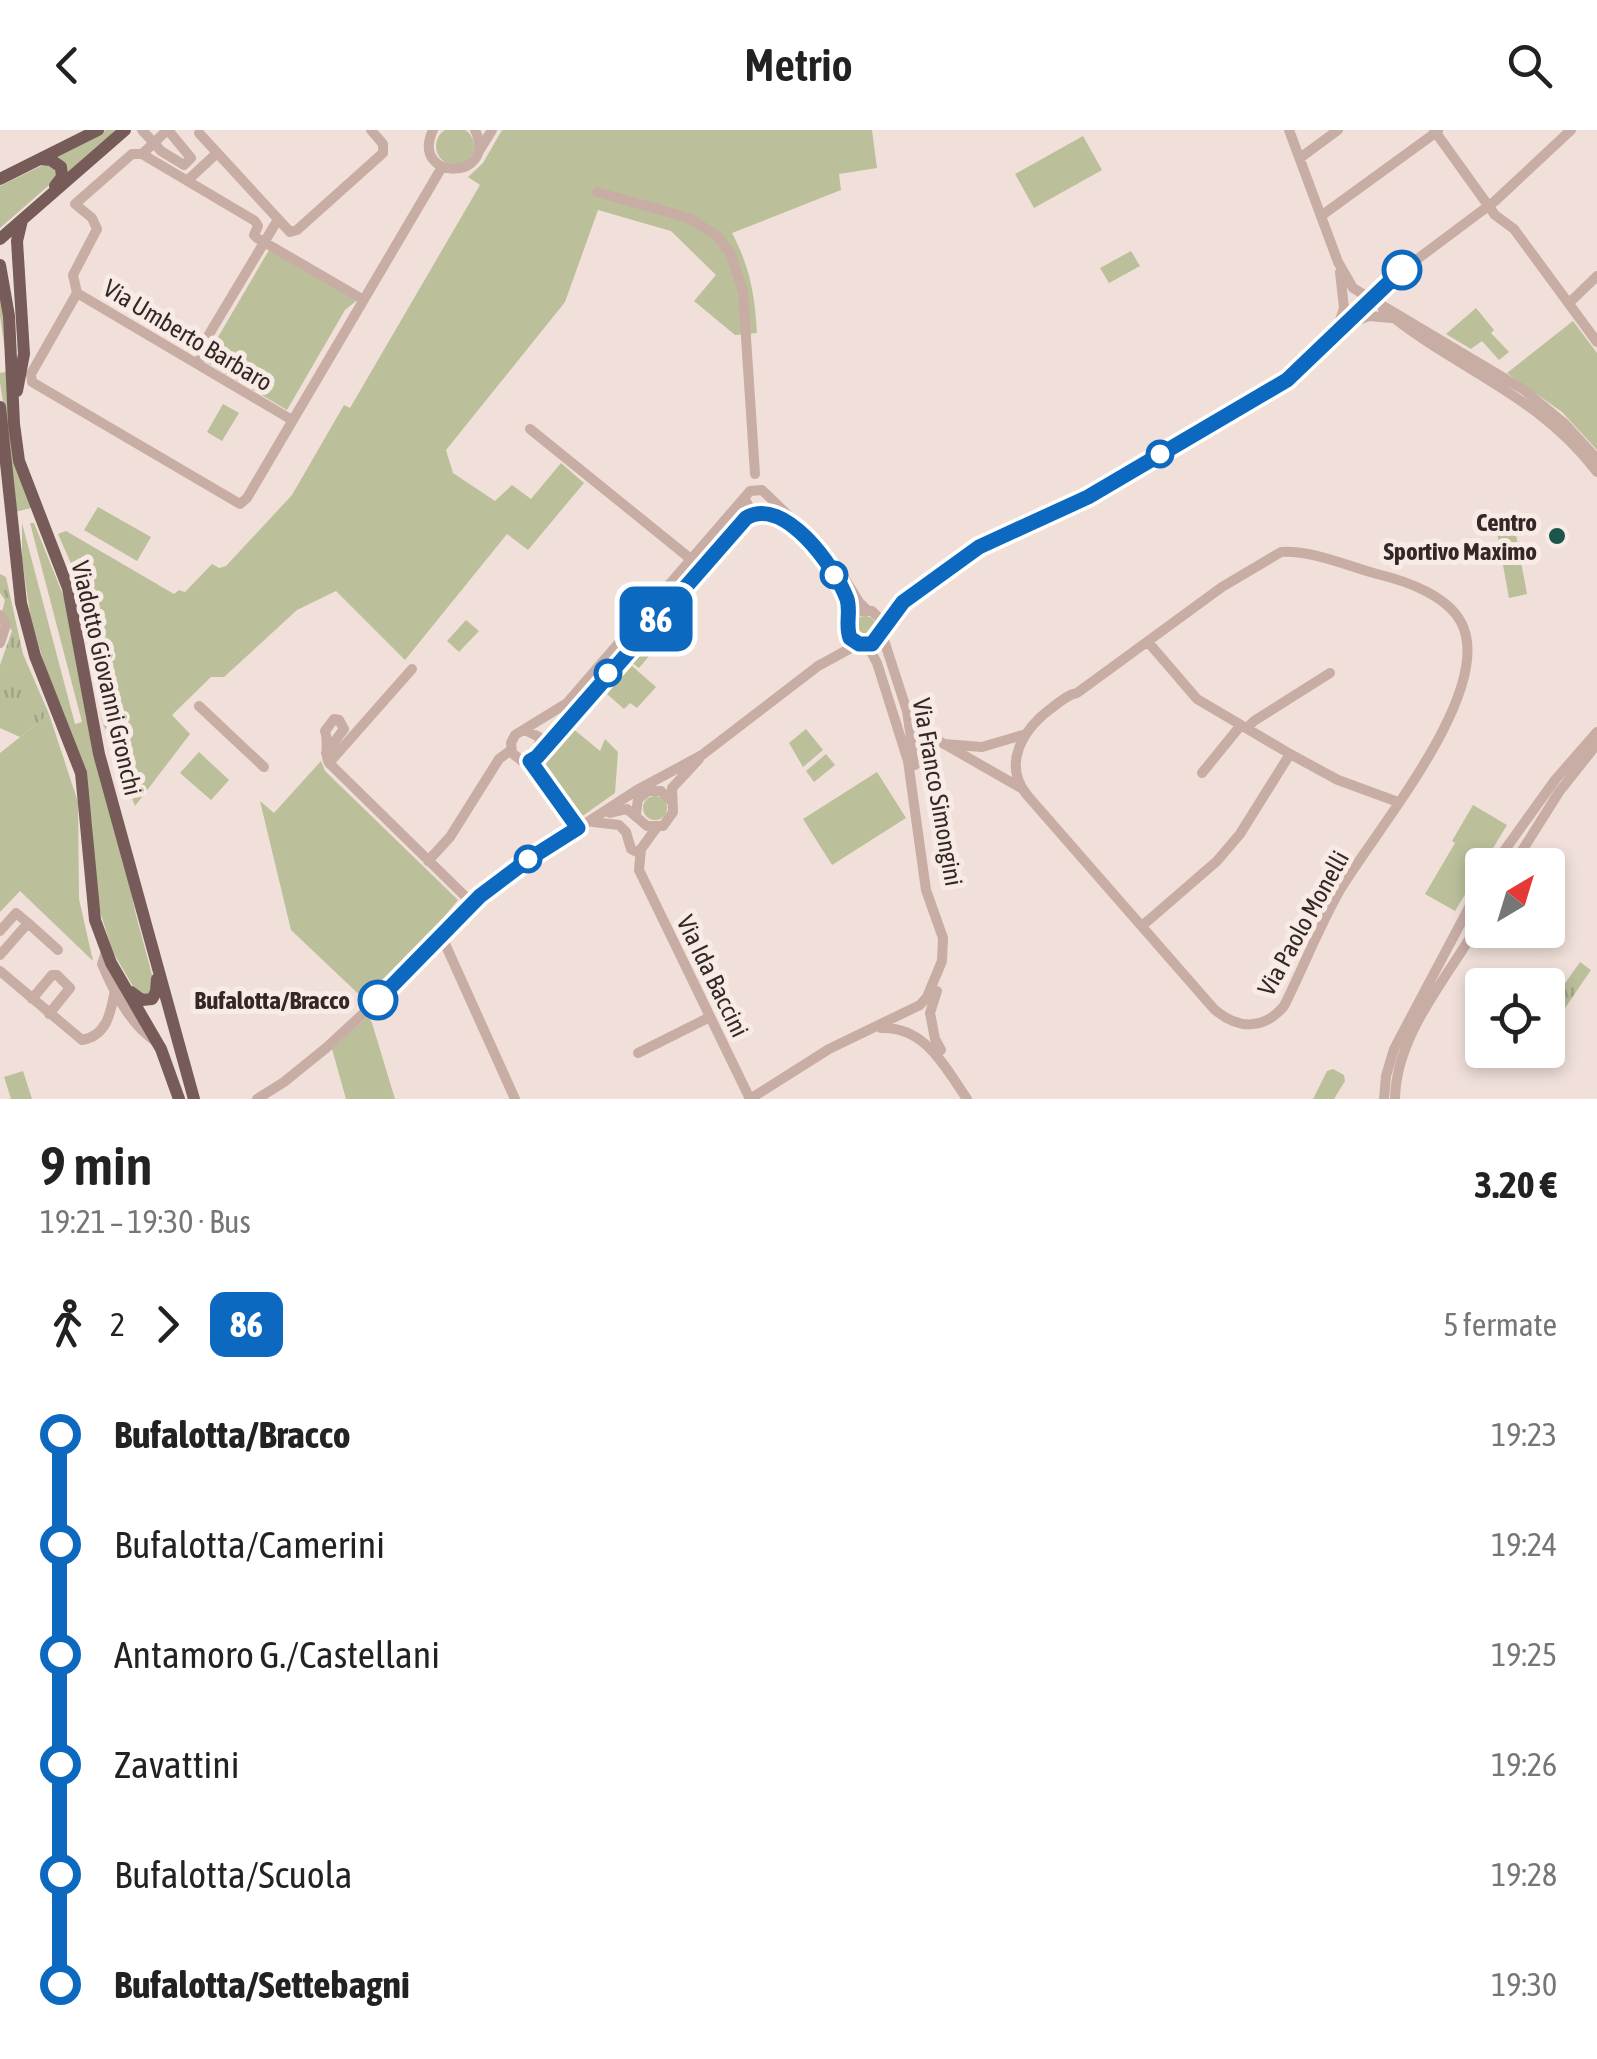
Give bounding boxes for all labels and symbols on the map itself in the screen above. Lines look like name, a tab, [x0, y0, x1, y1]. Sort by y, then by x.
unlabelled marker	[1383, 251, 1421, 289]
street label: Via Umberto Barbaro	[99, 274, 277, 396]
unlabelled marker	[1147, 441, 1173, 467]
place label: Centro Sportivo Maximo	[1384, 508, 1537, 565]
marker: Centro Sportivo Maximo	[1546, 525, 1568, 547]
street label: Viadotto Giovanni Gronchi	[66, 558, 148, 798]
unlabelled marker	[821, 562, 847, 588]
line badge: 86	[611, 586, 701, 652]
unlabelled marker	[595, 660, 621, 686]
street label: Via Franco Simongini	[908, 696, 968, 888]
unlabelled marker	[515, 846, 541, 872]
street label: Via Paolo Monelli	[1252, 846, 1354, 1000]
north arrow	[1465, 848, 1565, 948]
street label: Via Ida Baccini	[671, 911, 755, 1041]
marker: Bufalotta/Bracco	[359, 981, 397, 1019]
place label: Bufalotta/Bracco	[194, 986, 350, 1014]

